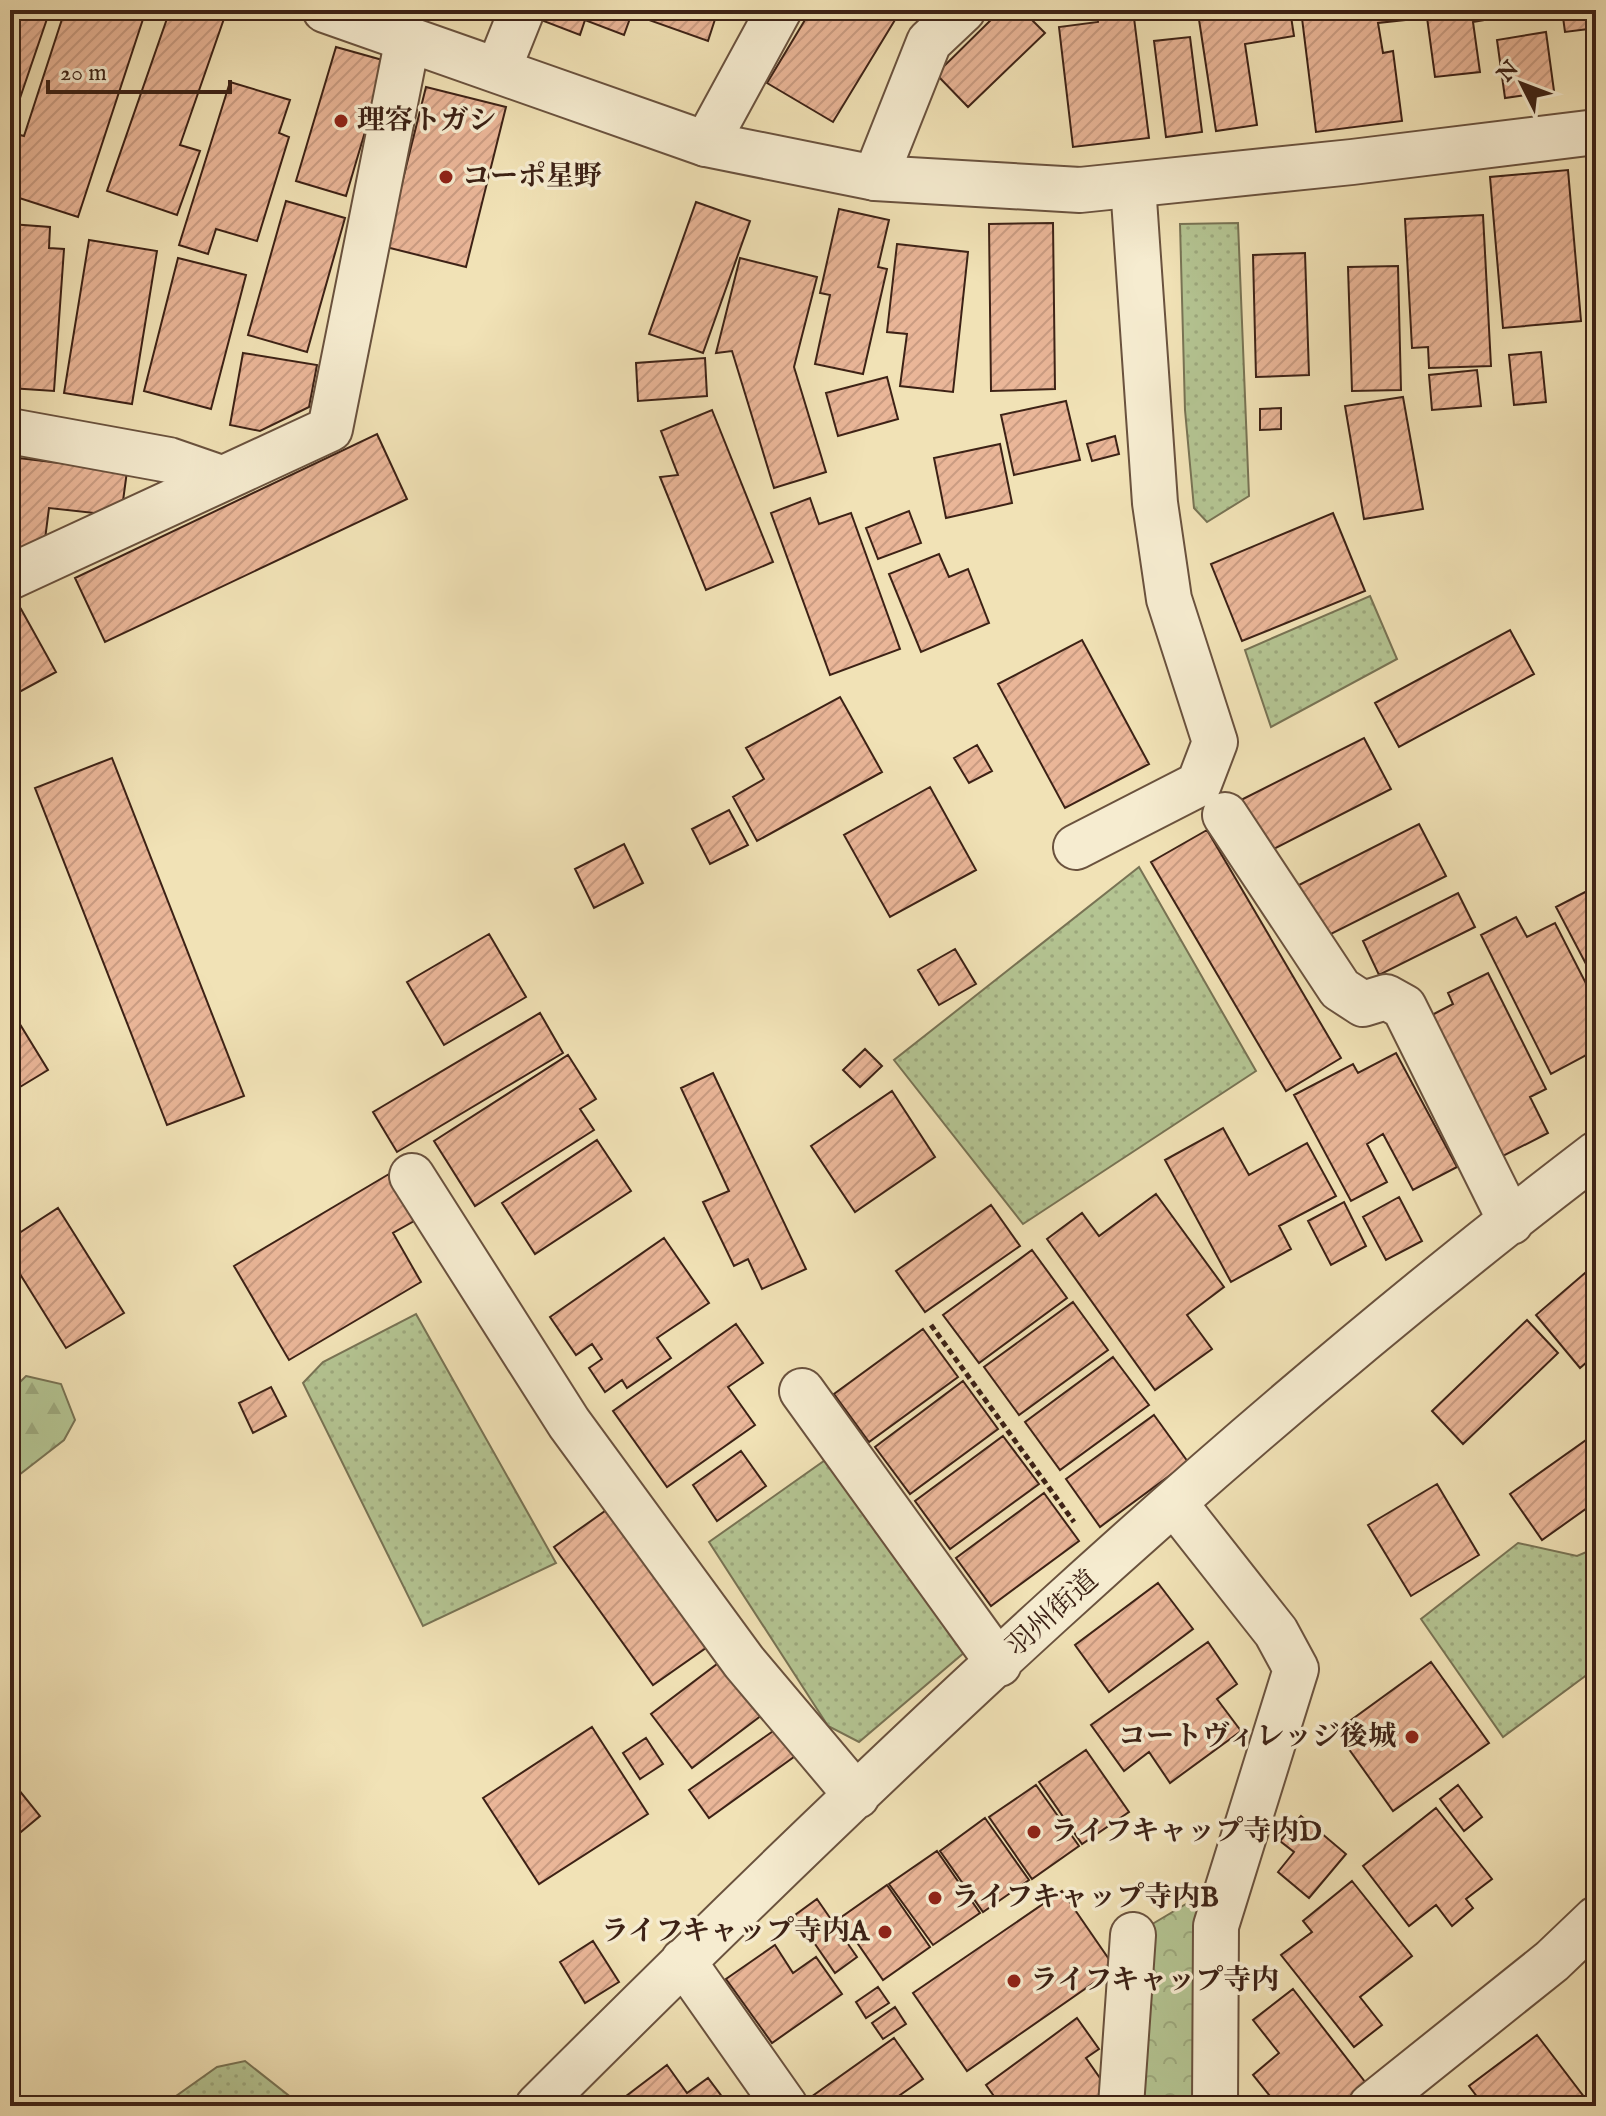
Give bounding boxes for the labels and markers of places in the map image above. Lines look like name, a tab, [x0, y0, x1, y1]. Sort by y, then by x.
place label: 理容トガシ	[357, 104, 496, 139]
marker: 理容トガシ	[332, 112, 350, 130]
place label: コーポ星野	[462, 160, 602, 195]
marker: コーポ星野	[437, 168, 455, 186]
place label: コートヴィレッジ後城	[1118, 1720, 1396, 1755]
marker: コートヴィレッジ後城	[1403, 1728, 1421, 1746]
place label: ライフキャップ寺内D	[1050, 1815, 1322, 1850]
marker: ライフキャップ寺内D	[1025, 1823, 1043, 1841]
place label: ライフキャップ寺内B	[951, 1881, 1219, 1916]
marker: ライフキャップ寺内B	[926, 1889, 944, 1907]
place label: ライフキャップ寺内A	[601, 1915, 870, 1950]
marker: ライフキャップ寺内A	[876, 1923, 894, 1941]
place label: ライフキャップ寺内	[1030, 1964, 1279, 1999]
marker: ライフキャップ寺内	[1005, 1972, 1023, 1990]

